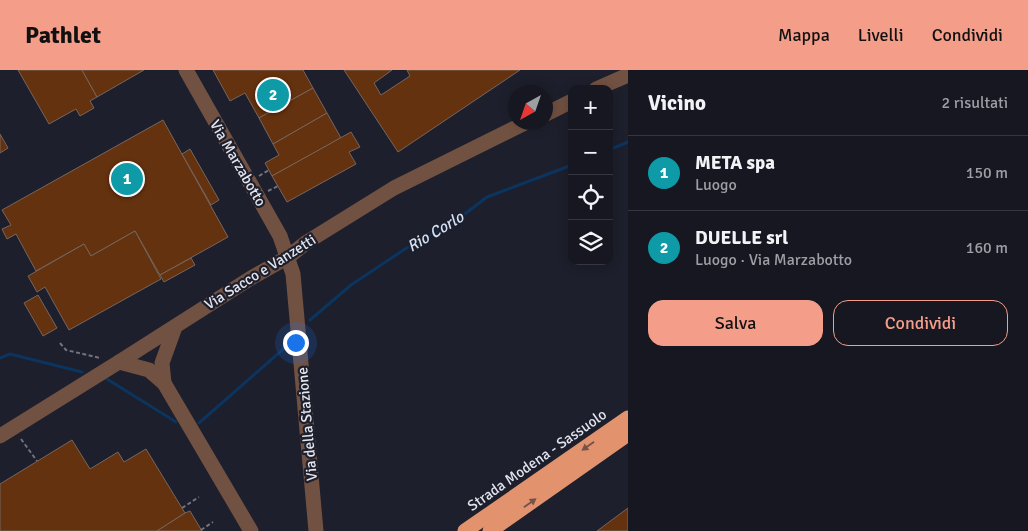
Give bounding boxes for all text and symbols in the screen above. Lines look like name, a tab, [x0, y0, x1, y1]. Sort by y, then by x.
text: Pathlet	[25, 20, 101, 50]
text: Mappa	[778, 24, 830, 46]
text: Livelli	[858, 24, 904, 46]
text: Condividi	[932, 24, 1003, 46]
pin: 2	[257, 76, 289, 114]
north arrow	[508, 85, 553, 130]
map controls	[568, 85, 613, 265]
button: +	[568, 85, 613, 130]
text: Vicino	[648, 90, 706, 116]
text: 2 risultati	[942, 93, 1008, 113]
street label: Via Marzabotto	[206, 117, 270, 210]
button: −	[568, 130, 613, 175]
text: META spa	[695, 151, 775, 175]
pin: 1	[111, 160, 143, 198]
text: 1	[660, 163, 668, 183]
text: 150 m	[966, 163, 1008, 183]
button: locate	[568, 175, 613, 220]
text: Luogo	[695, 175, 737, 195]
water label: Rio Corlo	[404, 207, 468, 256]
button: layers	[568, 220, 613, 265]
text: DUELLE srl	[695, 226, 788, 250]
street label: Via Sacco e Vanzetti	[201, 230, 319, 314]
text: 2	[660, 238, 668, 258]
text: 160 m	[966, 238, 1008, 258]
text: Luogo · Via Marzabotto	[695, 250, 852, 270]
button: Salva	[648, 300, 823, 346]
button: Condividi	[833, 300, 1008, 346]
your location	[283, 330, 309, 356]
street label: Via della Stazione	[293, 366, 321, 482]
street label: Strada Modena - Sassuolo	[464, 405, 610, 515]
one-way arrow	[581, 441, 595, 451]
one-way arrow	[523, 498, 536, 508]

